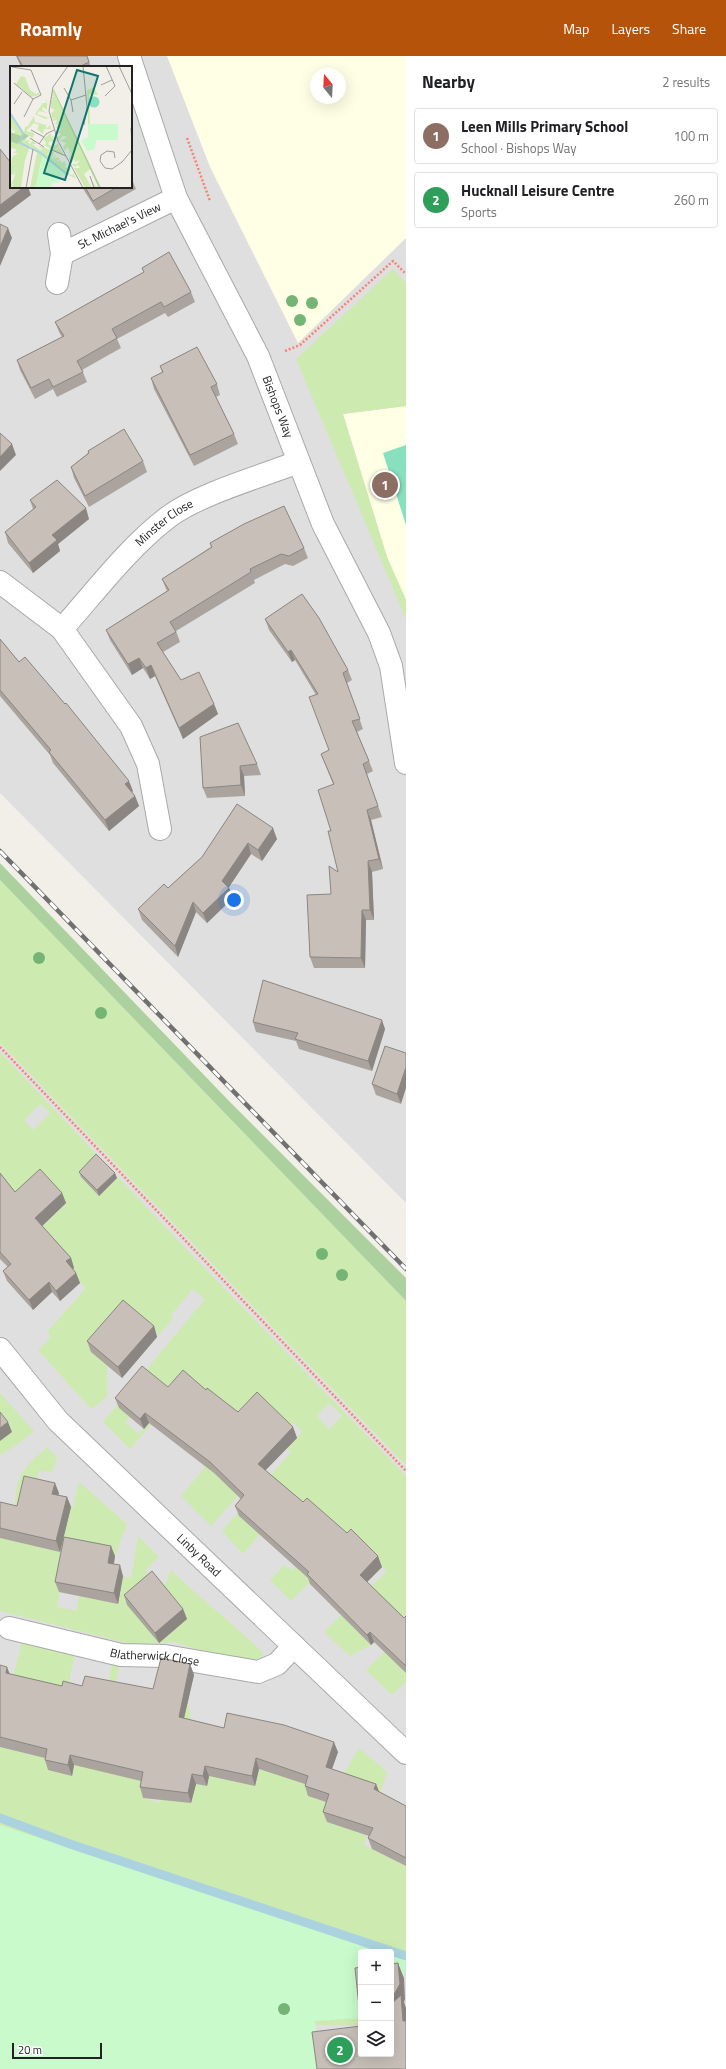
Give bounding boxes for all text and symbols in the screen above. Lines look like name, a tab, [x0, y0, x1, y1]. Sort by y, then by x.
text: Roamly	[20, 14, 82, 43]
text: Map	[563, 18, 589, 39]
text: Layers	[611, 18, 650, 39]
text: Share	[672, 18, 706, 39]
inset map	[10, 66, 132, 188]
north arrow	[310, 68, 346, 104]
text: Nearby	[422, 69, 475, 95]
text: 2 results	[662, 72, 710, 92]
text: Leen Mills Primary School	[461, 115, 628, 138]
text: 1	[432, 126, 440, 146]
text: 100 m	[673, 126, 709, 146]
text: School · Bishops Way	[461, 138, 577, 158]
text: Hucknall Leisure Centre	[461, 179, 614, 202]
text: 2	[432, 190, 440, 210]
text: 260 m	[673, 190, 709, 210]
street label: St. Michael's View	[74, 197, 164, 254]
text: Sports	[461, 202, 497, 222]
street label: Bishops Way	[257, 373, 299, 441]
pin: 1	[372, 470, 398, 500]
street label: Minster Close	[130, 494, 196, 551]
your location	[224, 890, 244, 910]
street label: Linby Road	[172, 1529, 226, 1581]
street label: Blatherwick Close	[108, 1643, 201, 1671]
map controls	[358, 1949, 394, 2057]
button: +	[358, 1949, 394, 1985]
button: −	[358, 1985, 394, 2021]
button: layers	[358, 2021, 394, 2057]
pin: 2	[327, 2035, 353, 2065]
scale bar	[12, 2041, 102, 2060]
text: 20 m	[18, 2042, 42, 2058]

